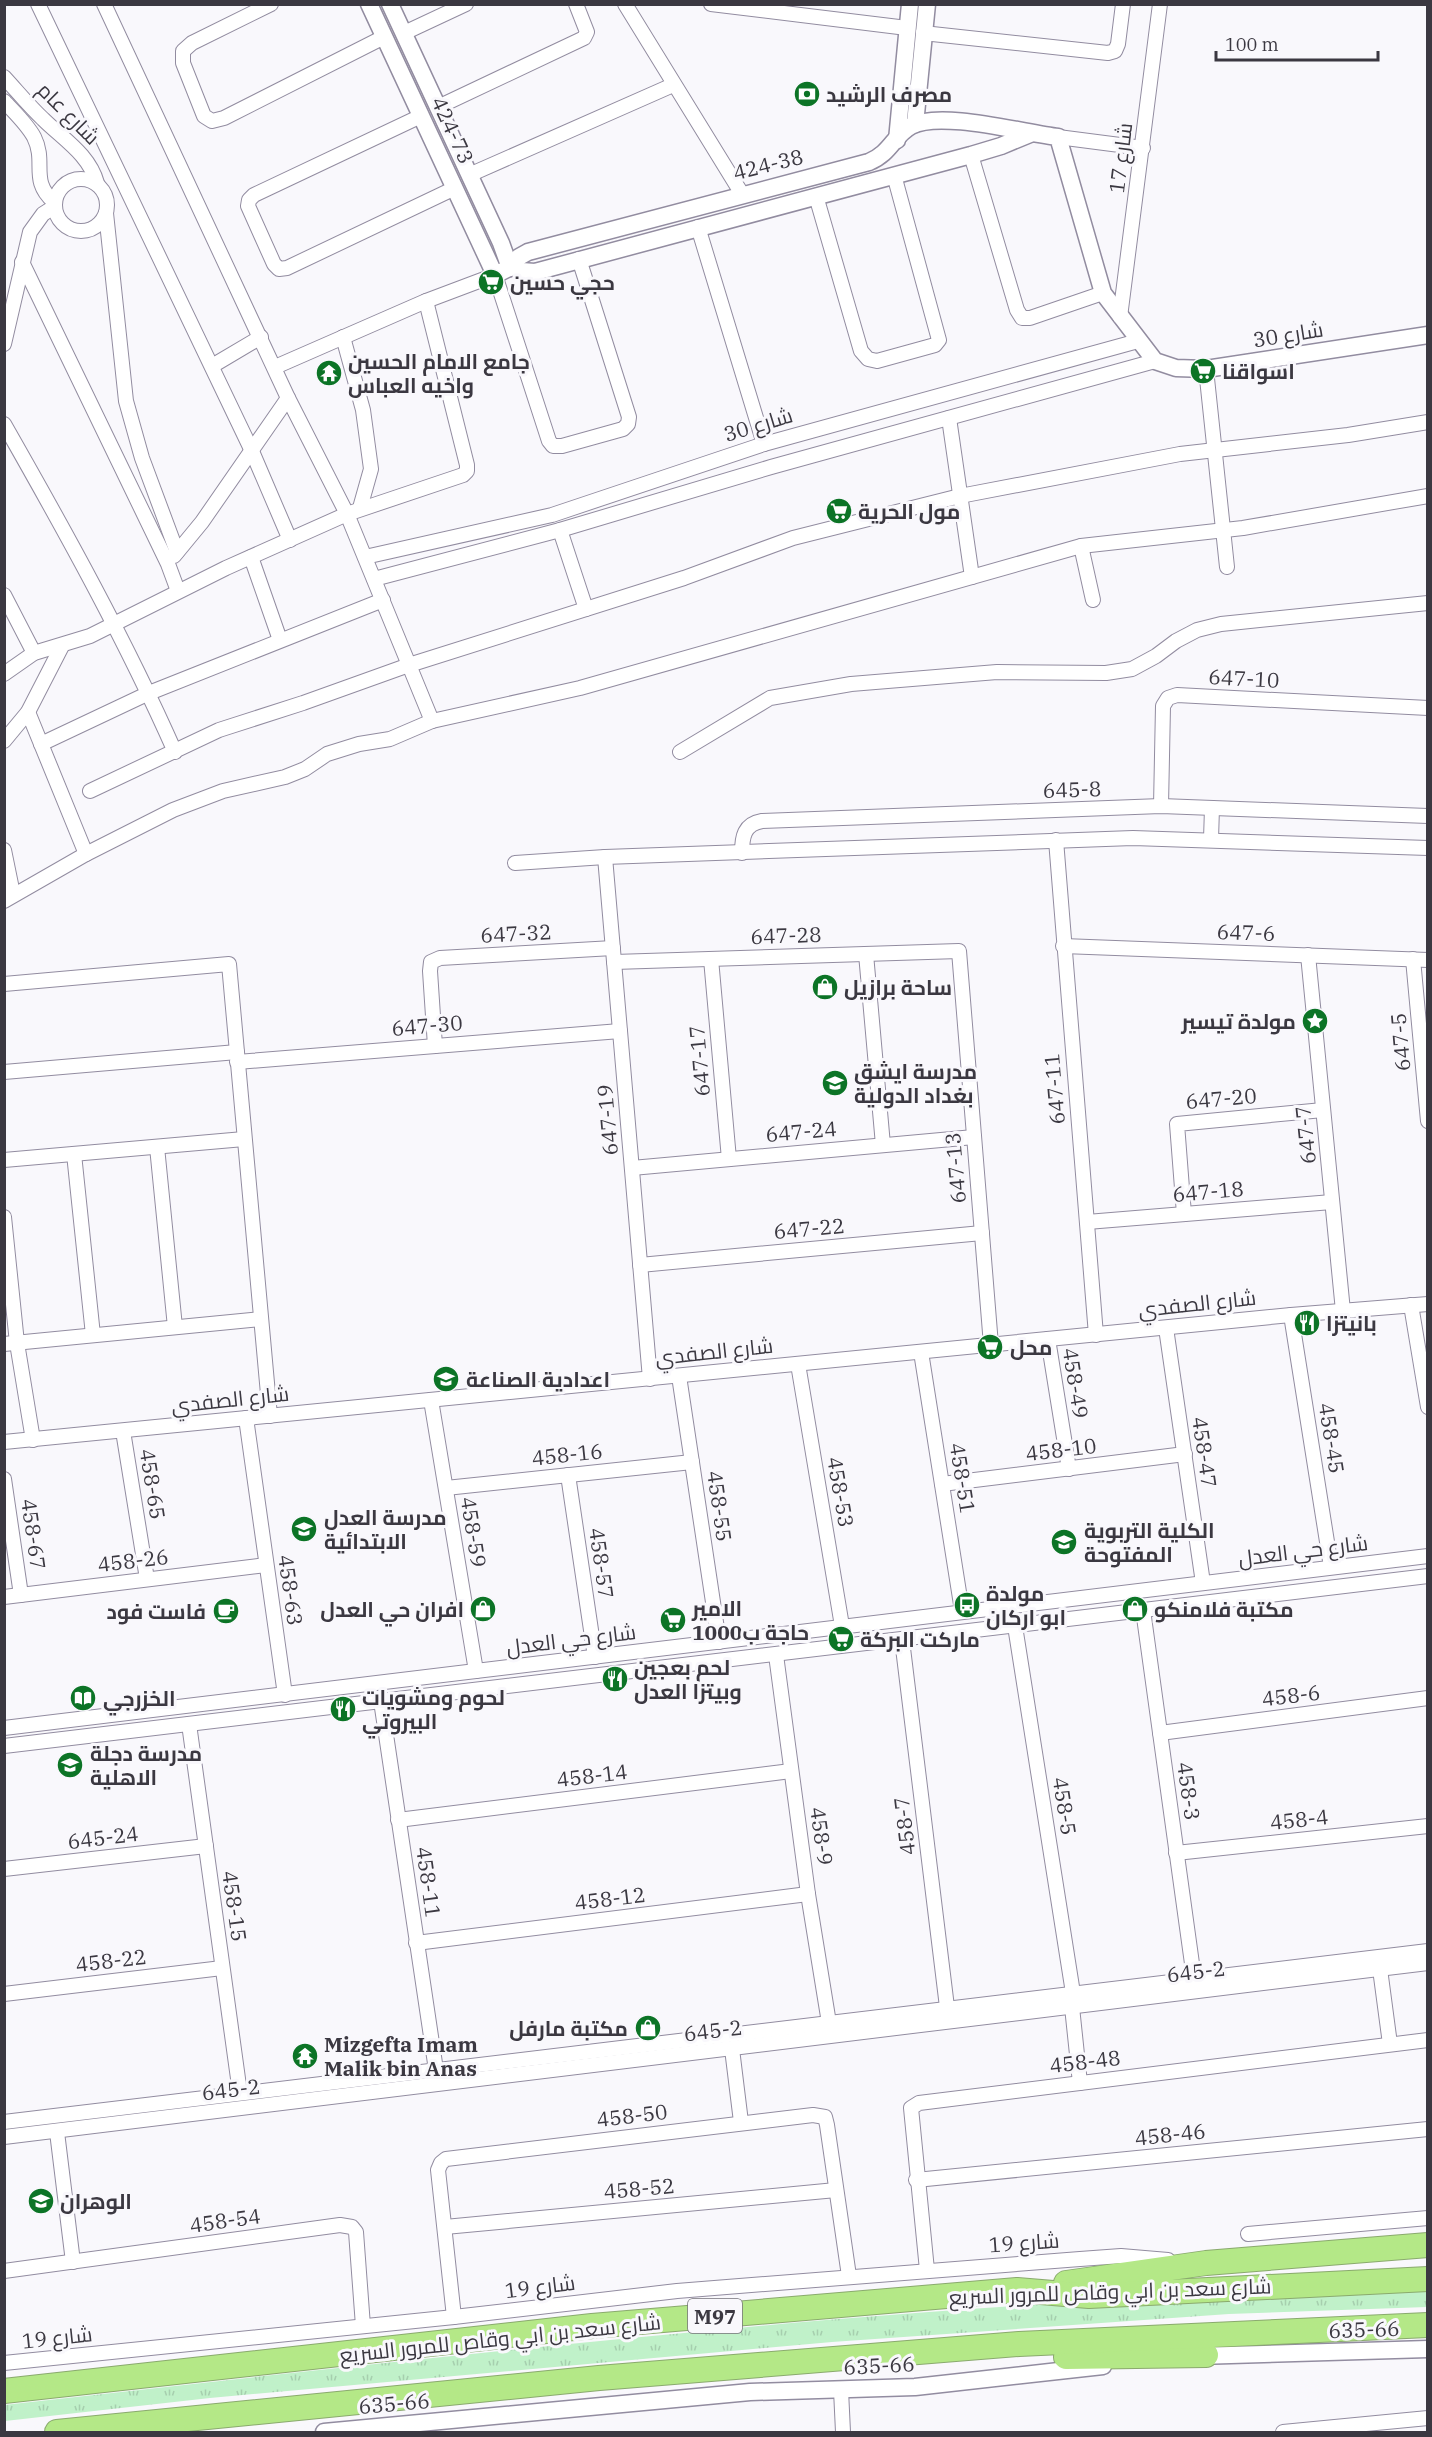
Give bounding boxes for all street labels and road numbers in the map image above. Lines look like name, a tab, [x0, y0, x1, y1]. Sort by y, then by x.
street label: شارع عام	[31, 76, 106, 151]
street label: 424-73	[425, 92, 481, 168]
street label: شارع 17	[1102, 121, 1139, 195]
street label: 424-38	[730, 142, 806, 186]
street label: شارع 30	[1251, 315, 1325, 354]
street label: شارع 30	[720, 400, 796, 449]
street label: 647-10	[1208, 662, 1280, 694]
street label: 645-8	[1042, 774, 1102, 804]
street label: 647-32	[480, 917, 552, 949]
street label: 647-6	[1216, 917, 1276, 947]
street label: 647-28	[750, 920, 822, 950]
street label: 647-30	[390, 1008, 464, 1042]
street label: 647-5	[1383, 1012, 1417, 1072]
street label: 647-17	[682, 1024, 716, 1098]
street label: 647-11	[1037, 1052, 1071, 1126]
street label: 647-20	[1184, 1081, 1258, 1115]
street label: 647-19	[590, 1083, 624, 1157]
street label: 647-7	[1288, 1104, 1322, 1166]
street label: 647-24	[764, 1114, 838, 1148]
street label: 647-13	[938, 1131, 972, 1205]
street label: 647-18	[1171, 1174, 1245, 1208]
street label: 647-22	[772, 1211, 846, 1245]
street label: شارع الصفدي	[1137, 1283, 1258, 1326]
street label: شارع الصفدي	[654, 1331, 775, 1374]
street label: 458-49	[1057, 1346, 1095, 1420]
street label: شارع الصفدي	[170, 1379, 291, 1422]
street label: 458-45	[1313, 1401, 1351, 1475]
street label: 458-47	[1186, 1415, 1224, 1489]
street label: 458-10	[1024, 1431, 1098, 1467]
street label: 458-16	[530, 1436, 604, 1472]
street label: 458-51	[944, 1441, 982, 1515]
street label: 458-65	[134, 1447, 172, 1521]
street label: 458-53	[821, 1454, 861, 1530]
street label: 458-55	[701, 1469, 739, 1543]
street label: 458-59	[455, 1495, 493, 1569]
street label: 458-67	[15, 1497, 53, 1571]
street label: 458-57	[583, 1526, 621, 1600]
street label: شارع حي العدل	[1236, 1528, 1370, 1575]
street label: 458-26	[96, 1542, 170, 1578]
street label: 458-63	[272, 1553, 310, 1627]
street label: شارع حي العدل	[504, 1617, 638, 1664]
street label: 458-6	[1260, 1678, 1322, 1712]
street label: 458-14	[555, 1757, 629, 1793]
street label: 458-3	[1171, 1760, 1207, 1822]
street label: 458-5	[1047, 1775, 1083, 1837]
street label: 458-7	[887, 1795, 921, 1857]
street label: 458-4	[1268, 1802, 1330, 1836]
street label: 458-9	[804, 1805, 840, 1867]
street label: 645-24	[66, 1819, 140, 1855]
street label: 458-11	[410, 1845, 448, 1919]
street label: 458-15	[216, 1869, 254, 1943]
street label: 458-12	[573, 1880, 647, 1916]
street label: 458-22	[74, 1942, 148, 1978]
street label: 645-2	[1165, 1954, 1227, 1988]
street label: 645-2	[682, 2013, 744, 2047]
street label: 458-48	[1048, 2043, 1122, 2079]
street label: 645-2	[200, 2072, 262, 2106]
street label: 458-50	[595, 2097, 669, 2133]
street label: 458-46	[1133, 2116, 1207, 2152]
street label: 458-52	[602, 2171, 676, 2205]
street label: 458-54	[188, 2201, 262, 2239]
street label: شارع 19	[988, 2226, 1060, 2259]
street label: شارع 19	[503, 2268, 577, 2305]
street label: شارع سعد بن ابي وقاص للمرور السريع	[948, 2271, 1272, 2314]
road number: M97	[688, 2299, 742, 2333]
street label: شارع سعد بن ابي وقاص للمرور السريع	[338, 2307, 662, 2372]
street label: 635-66	[1328, 2314, 1400, 2344]
street label: شارع 19	[20, 2319, 94, 2356]
street label: 635-66	[843, 2349, 915, 2381]
street label: 635-66	[357, 2386, 431, 2420]

